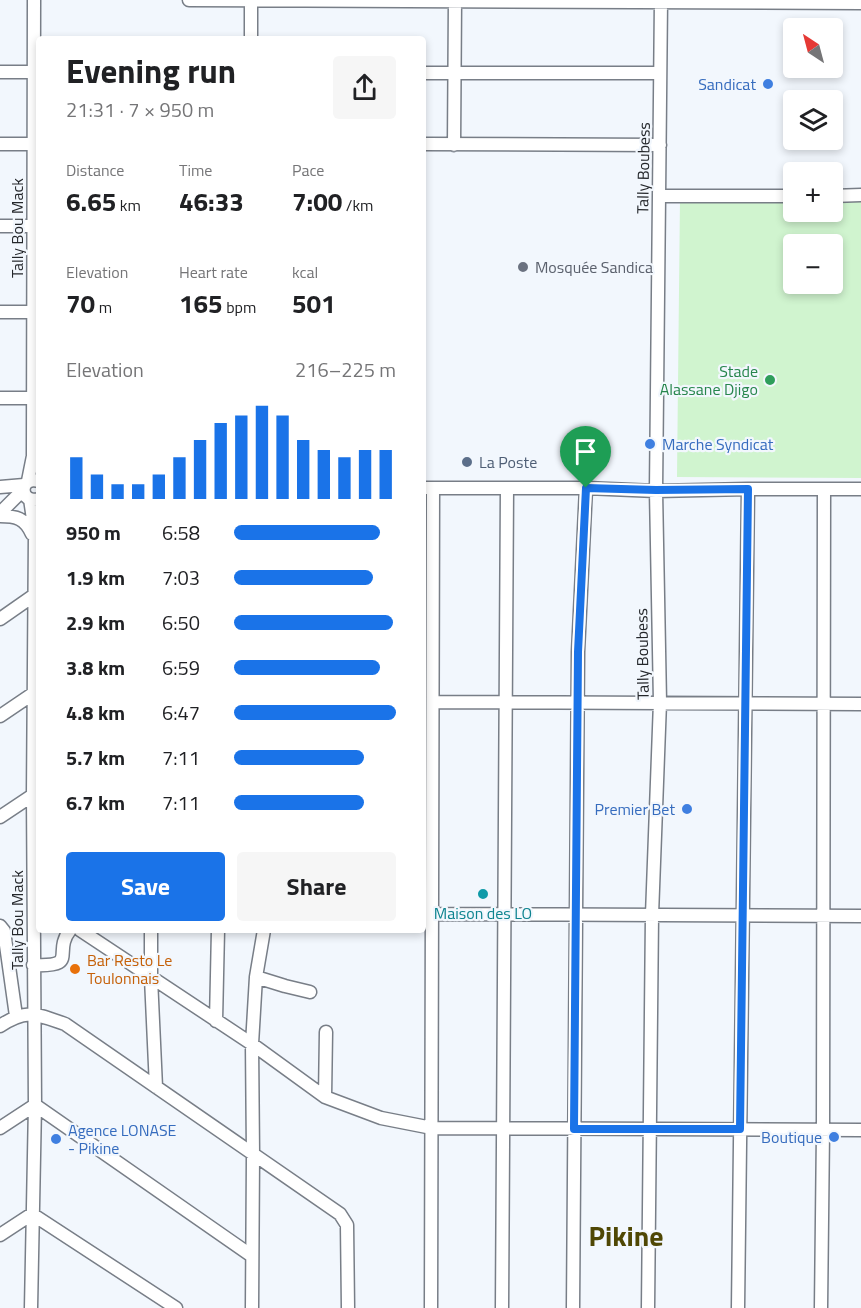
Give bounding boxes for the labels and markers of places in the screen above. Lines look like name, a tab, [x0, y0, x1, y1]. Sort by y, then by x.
place label: Sandicat	[698, 72, 756, 96]
marker: Sandicat	[761, 77, 775, 91]
place label: Mosquée Sandica	[535, 255, 653, 279]
marker: Mosquée Sandica	[516, 260, 530, 274]
place label: Stade Alassane Djigo	[660, 359, 758, 401]
marker: Stade Alassane Djigo	[763, 373, 777, 387]
pin	[560, 426, 611, 488]
place label: Marche Syndicat	[662, 432, 774, 456]
marker: Marche Syndicat	[643, 437, 657, 451]
place label: La Poste	[479, 450, 537, 474]
marker: La Poste	[460, 455, 474, 469]
place label: Premier Bet	[595, 797, 675, 821]
marker: Premier Bet	[680, 802, 694, 816]
marker: Maison des LO	[476, 887, 490, 901]
place label: Maison des LO	[434, 901, 532, 925]
place label: Bar Resto Le Toulonnais	[87, 948, 172, 990]
marker: Bar Resto Le Toulonnais	[68, 962, 82, 976]
place label: Agence LONASE - Pikine	[68, 1118, 177, 1160]
place label: Boutique	[761, 1125, 822, 1149]
marker: Boutique	[827, 1130, 841, 1144]
marker: Agence LONASE - Pikine	[49, 1132, 63, 1146]

